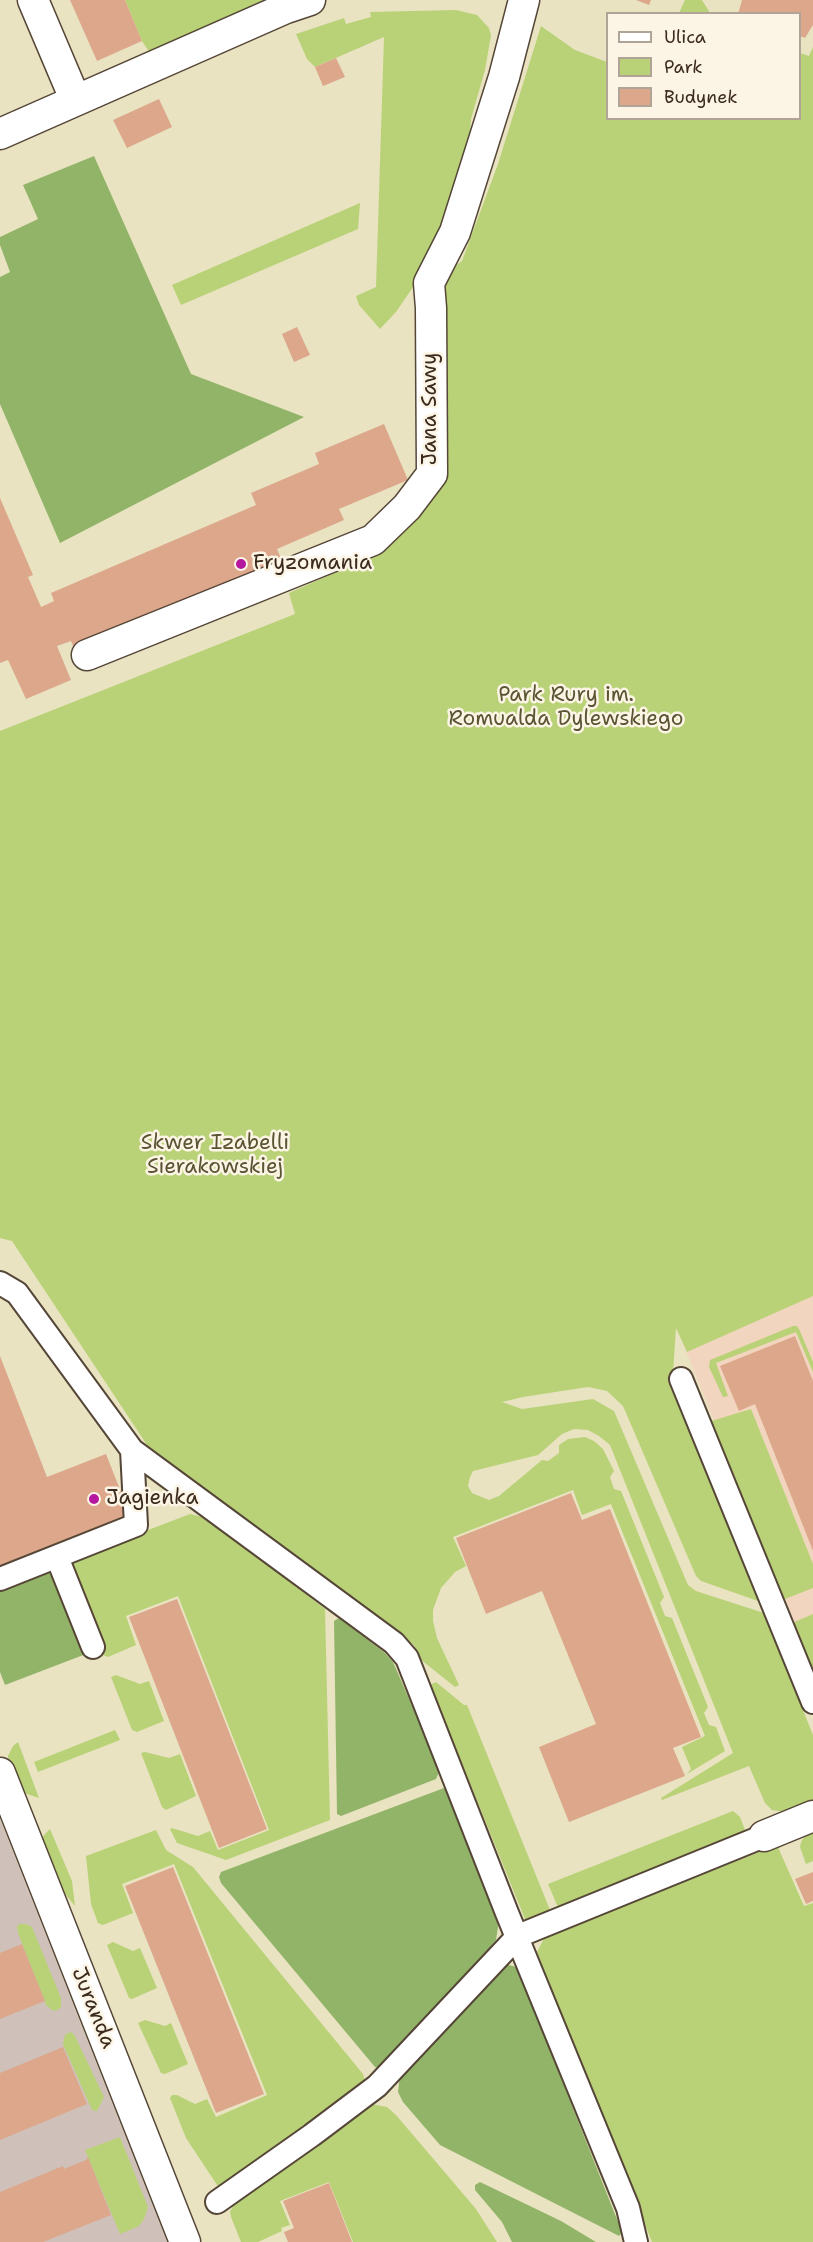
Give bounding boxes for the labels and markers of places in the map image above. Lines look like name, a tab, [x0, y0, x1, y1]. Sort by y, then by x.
place label: Fryzomania	[253, 551, 372, 577]
marker: Fryzomania	[234, 557, 248, 571]
place label: Jagienka	[106, 1486, 198, 1512]
marker: Jagienka	[87, 1492, 101, 1506]

